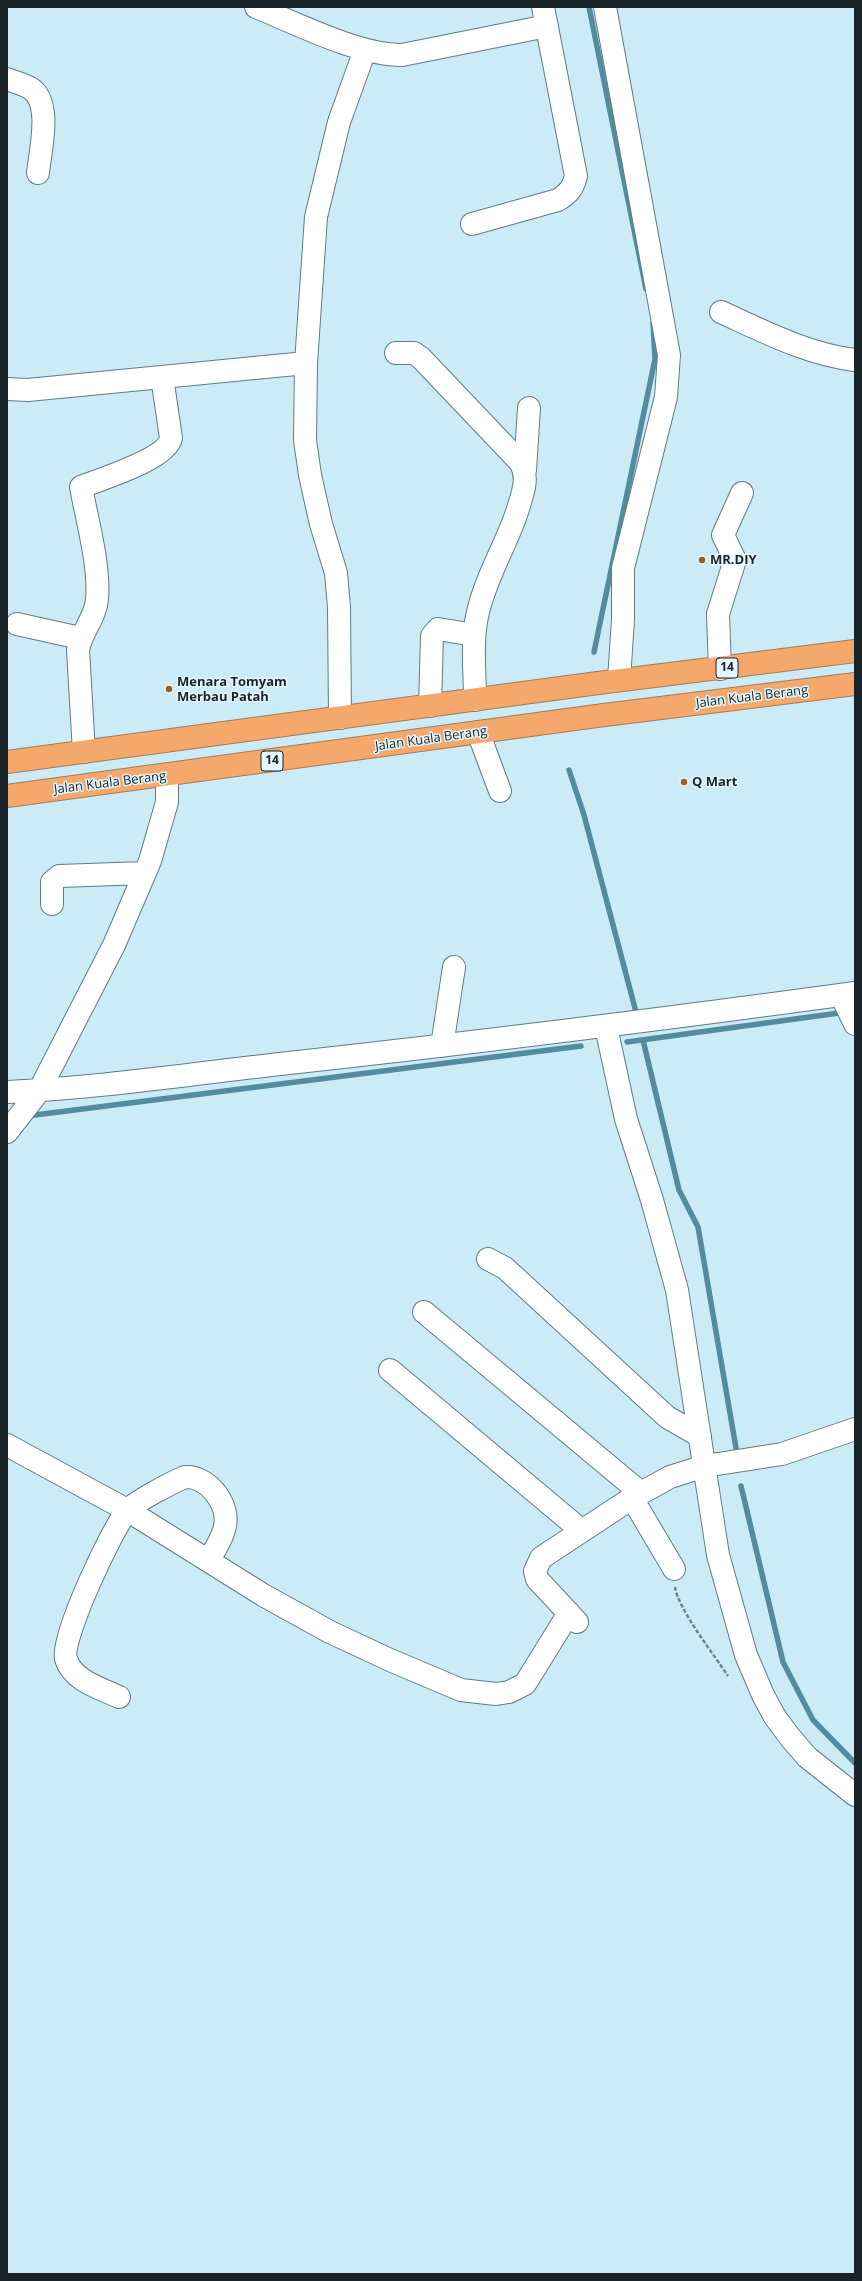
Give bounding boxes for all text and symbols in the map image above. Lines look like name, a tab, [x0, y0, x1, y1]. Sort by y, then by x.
place label: MR.DIY	[710, 552, 757, 568]
marker: MR.DIY	[697, 555, 707, 565]
road number: 14	[716, 658, 738, 678]
place label: Menara Tomyam Merbau Patah	[177, 674, 287, 705]
street label: Jalan Kuala Berang	[695, 682, 809, 712]
marker: Menara Tomyam Merbau Patah	[164, 684, 174, 694]
street label: Jalan Kuala Berang	[374, 723, 488, 755]
road number: 14	[261, 751, 283, 771]
street label: Jalan Kuala Berang	[53, 768, 167, 798]
place label: Q Mart	[692, 774, 737, 790]
marker: Q Mart	[679, 777, 689, 787]

